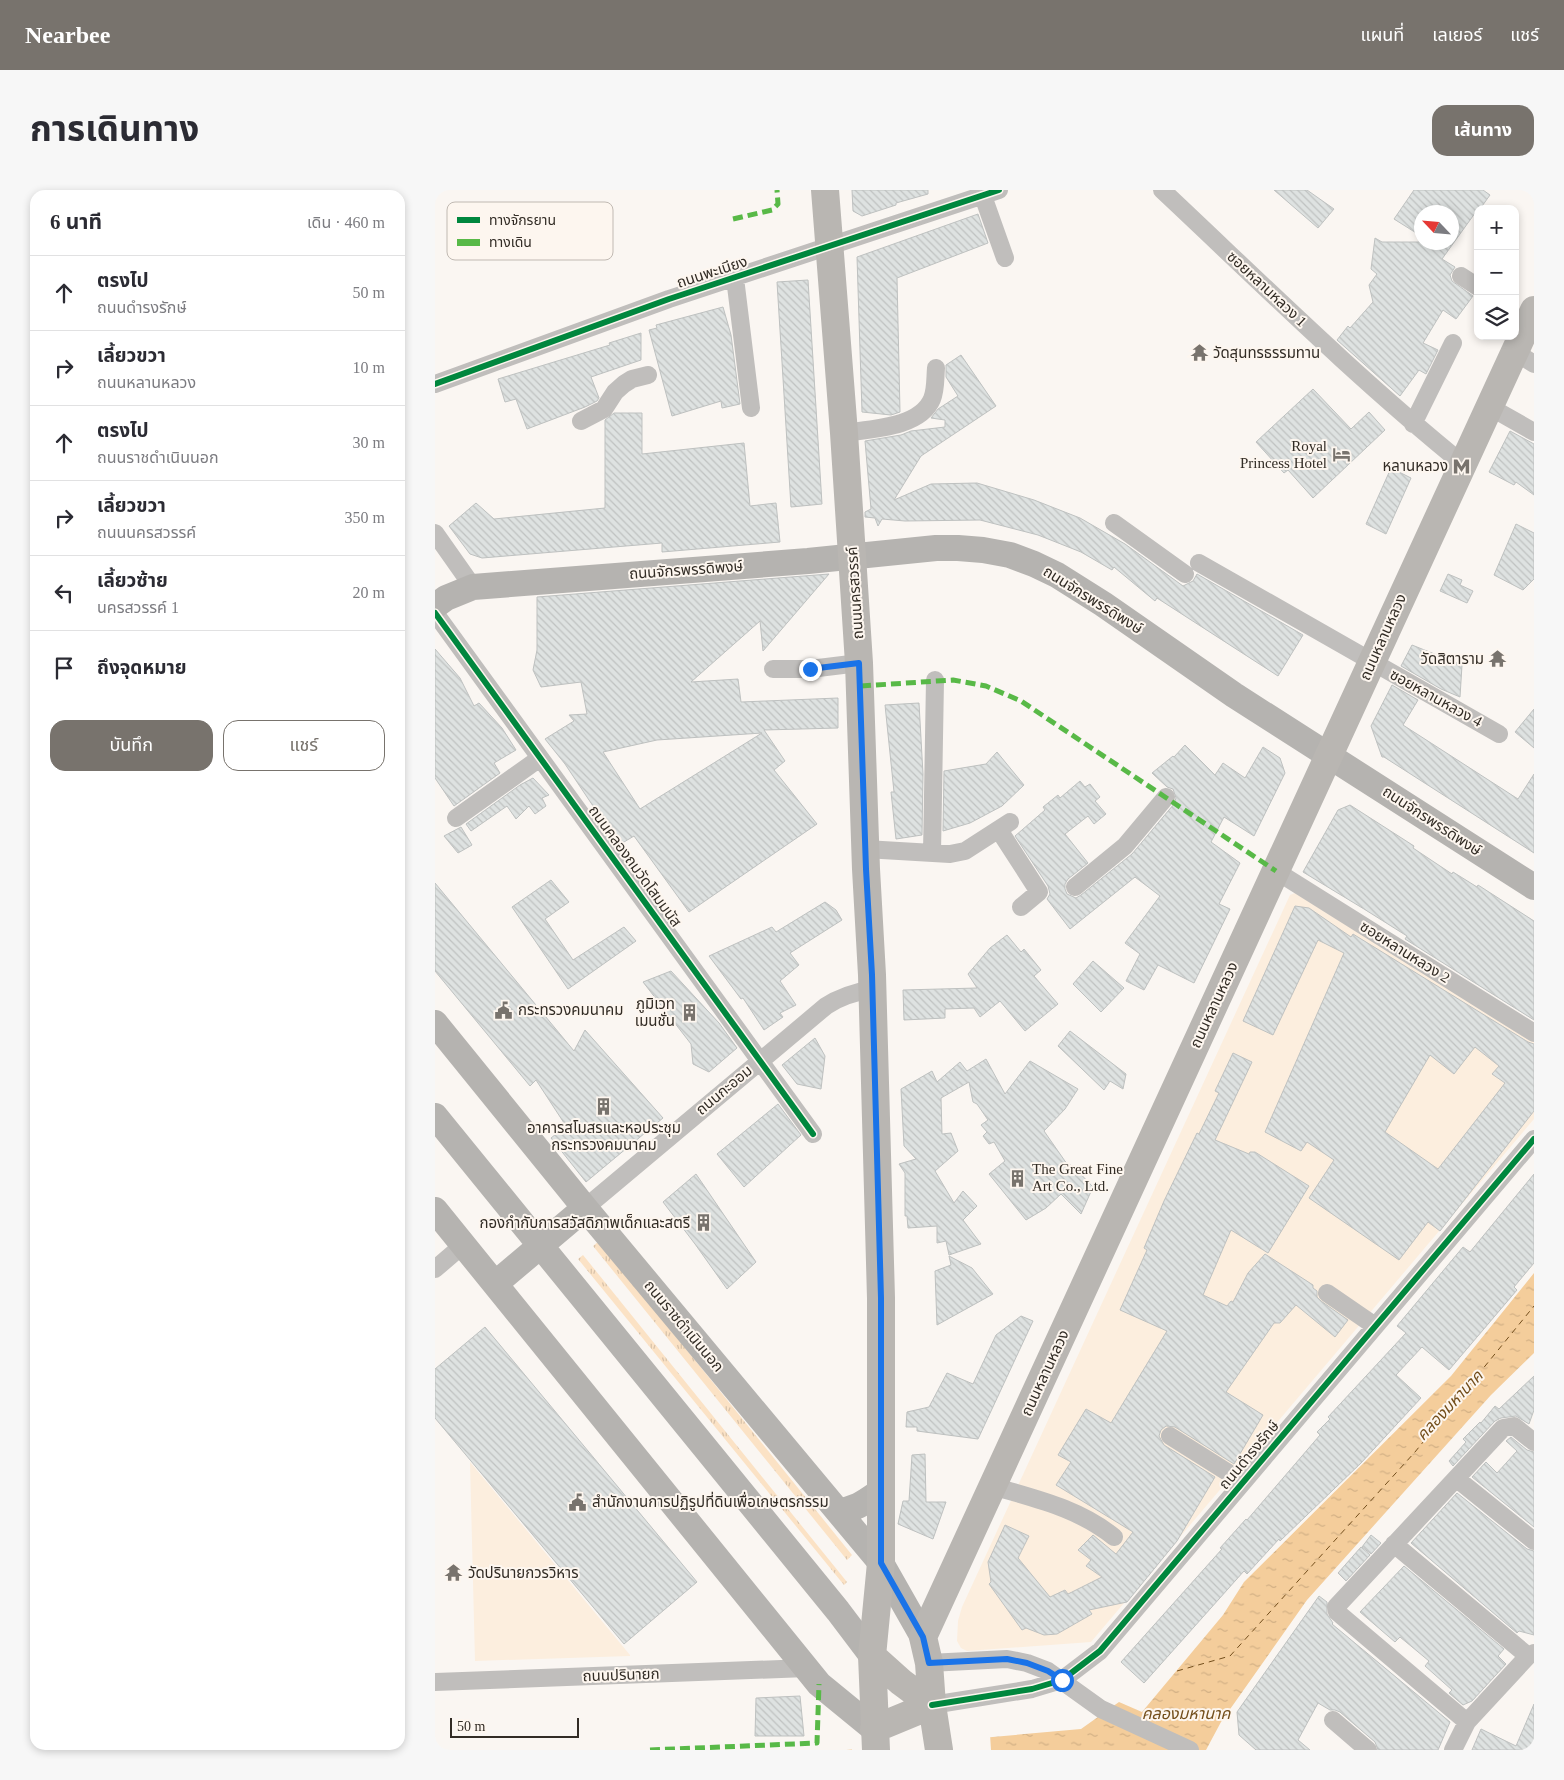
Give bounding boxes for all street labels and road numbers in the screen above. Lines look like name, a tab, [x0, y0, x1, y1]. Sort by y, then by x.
street label: ซอยหลานหลวง 1	[1224, 248, 1310, 330]
street label: ถนนพะเนียง	[675, 253, 749, 291]
street label: ถนนนครสวรรค์	[844, 546, 866, 640]
street label: ถนนจักรพรรดิพงษ์	[629, 558, 744, 582]
street label: ถนนจักรพรรดิพงษ์	[1040, 563, 1146, 637]
street label: ถนนหลานหลวง	[1357, 591, 1409, 683]
street label: ซอยหลานหลวง 4	[1387, 666, 1485, 730]
street label: ถนนจักรพรรดิพงษ์	[1380, 783, 1485, 859]
street label: ถนนคลองถมวัดโสมมนัส	[586, 802, 685, 930]
street label: ซอยหลานหลวง 2	[1357, 918, 1453, 986]
street label: ถนนหลานหลวง	[1187, 960, 1241, 1050]
street label: ถนนกะออม	[693, 1062, 755, 1118]
street label: ถนนราชดำเนินนอก	[641, 1277, 727, 1375]
street label: ถนนหลานหลวง	[1018, 1328, 1072, 1418]
street label: ถนนดำรงรักษ์	[1216, 1417, 1282, 1492]
street label: ถนนปรินายก	[582, 1666, 660, 1684]

